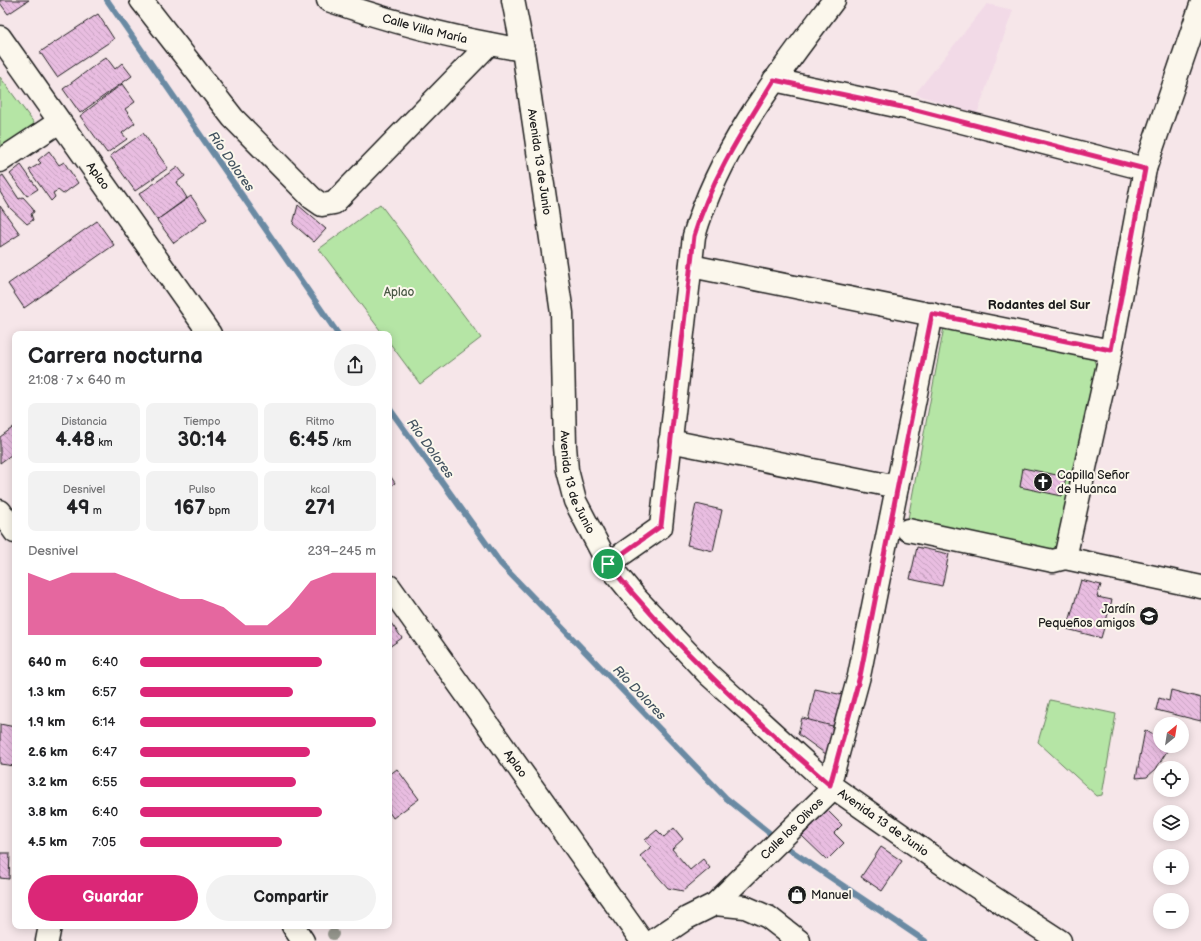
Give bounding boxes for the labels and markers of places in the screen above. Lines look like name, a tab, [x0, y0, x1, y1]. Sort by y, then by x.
place label: Capilla Señor de Huanca	[1057, 468, 1130, 497]
church icon: Capilla Señor de Huanca	[1032, 471, 1054, 493]
pin	[591, 547, 625, 581]
place label: Jardín Pequeños amigos	[1038, 602, 1135, 631]
school or university icon: Jardín Pequeños amigos	[1138, 605, 1160, 627]
shop icon: Manuel	[786, 884, 808, 906]
place label: Manuel	[811, 888, 851, 903]

